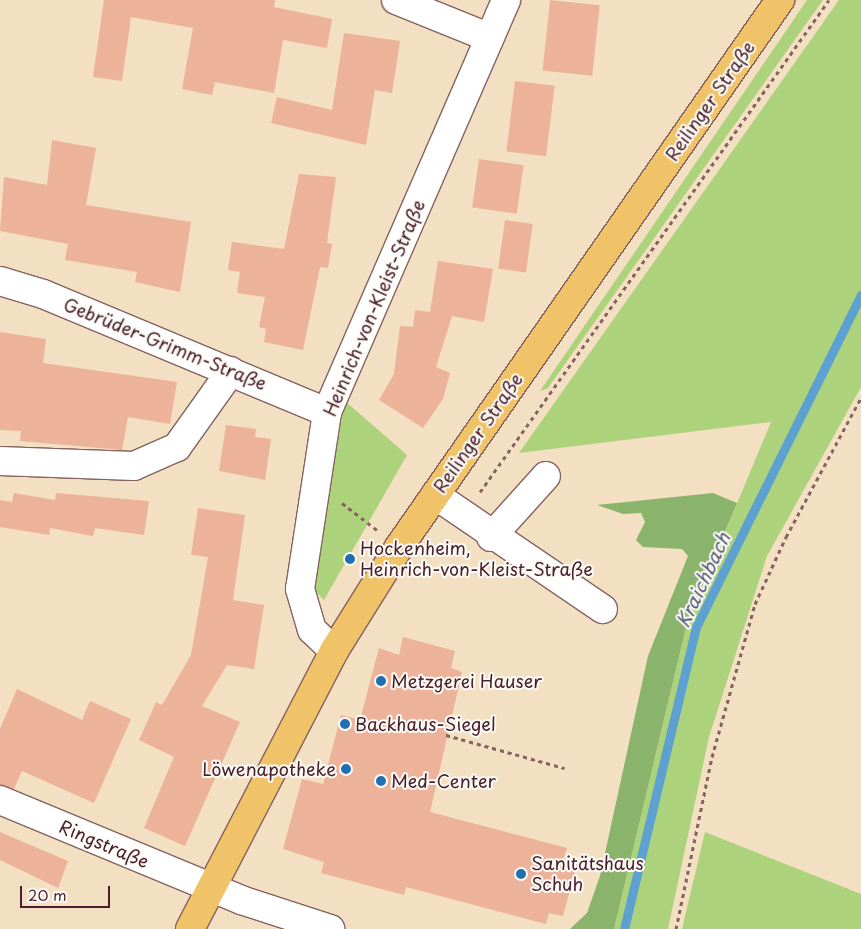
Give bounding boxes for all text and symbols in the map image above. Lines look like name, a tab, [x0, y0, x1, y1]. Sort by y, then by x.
street label: Reilinger Straße	[661, 37, 759, 165]
street label: Heinrich-von-Kleist-Straße	[319, 197, 429, 419]
street label: Gebrüder-Grimm-Straße	[60, 293, 270, 395]
street label: Reilinger Straße	[429, 369, 527, 497]
water label: Kraichbach	[671, 529, 735, 631]
place label: Hockenheim, Heinrich-von-Kleist-Straße	[360, 538, 593, 580]
marker: Hockenheim, Heinrich-von-Kleist-Straße	[344, 553, 356, 565]
place label: Metzgerei Hauser	[391, 670, 543, 692]
marker: Metzgerei Hauser	[375, 675, 387, 687]
place label: Backhaus-Siegel	[355, 713, 496, 735]
marker: Backhaus-Siegel	[339, 718, 351, 730]
place label: Löwenapotheke	[202, 758, 336, 780]
marker: Löwenapotheke	[340, 763, 352, 775]
place label: Med-Center	[391, 770, 496, 792]
marker: Med-Center	[375, 775, 387, 787]
street label: Ringstraße	[56, 815, 152, 873]
place label: Sanitätshaus Schuh	[531, 853, 644, 896]
marker: Sanitätshaus Schuh	[515, 868, 527, 880]
scale bar	[22, 876, 112, 908]
text: 20 m	[28, 883, 67, 906]

